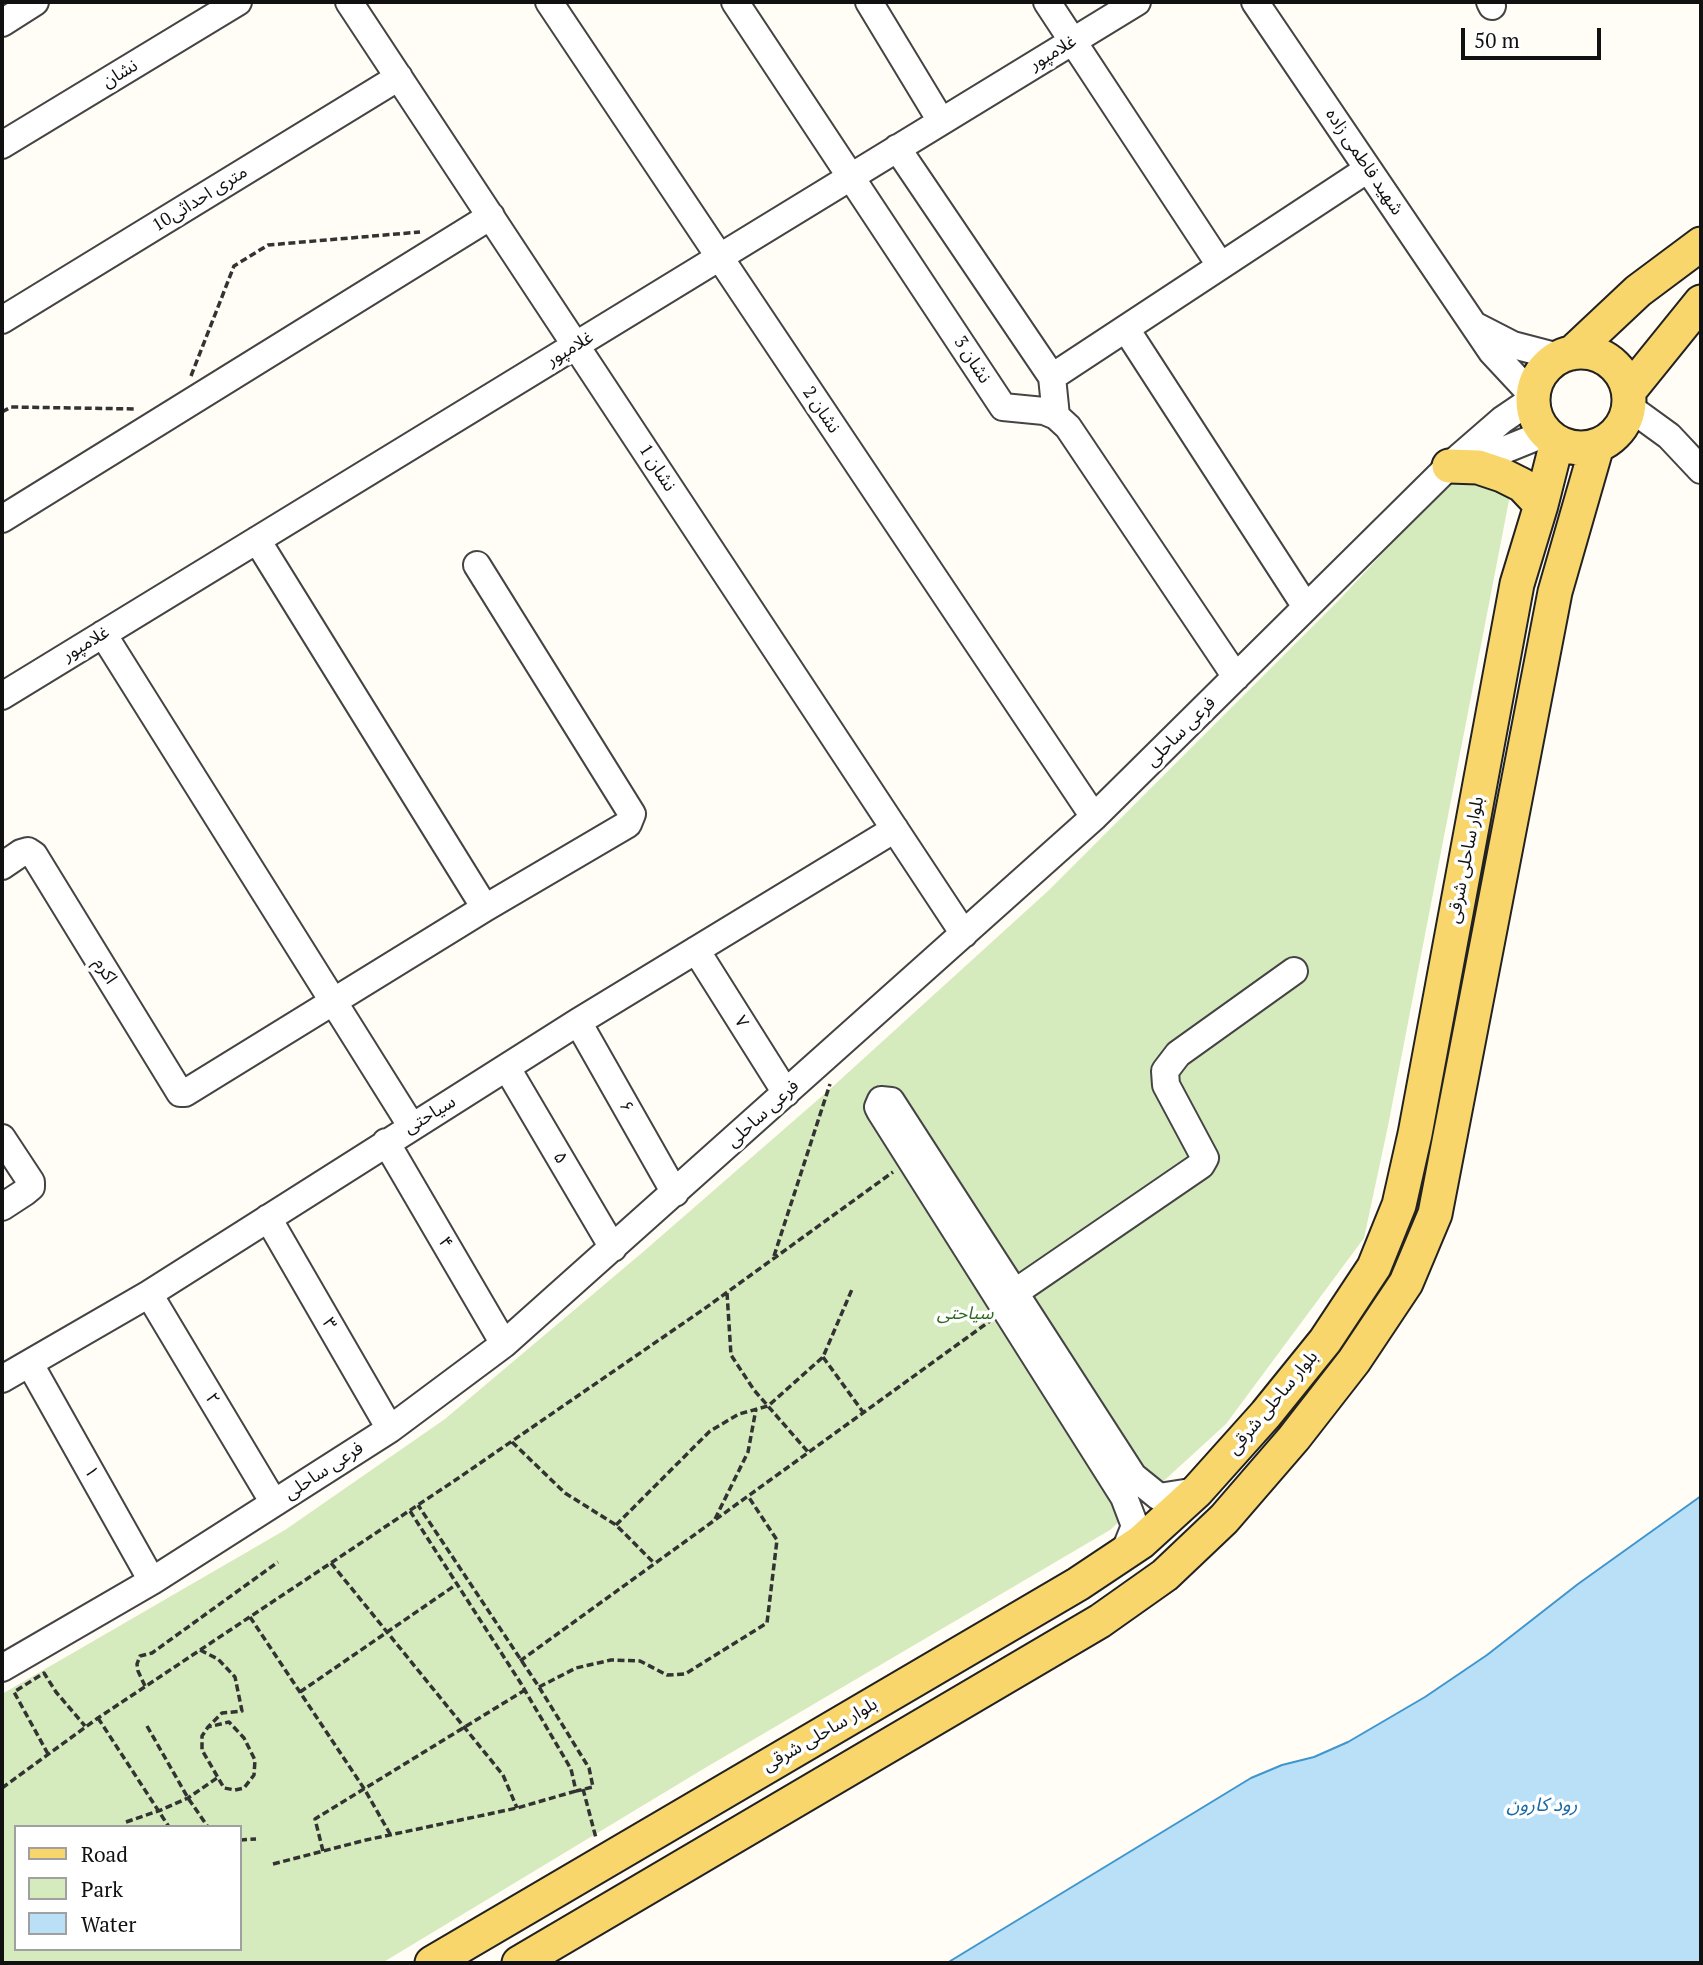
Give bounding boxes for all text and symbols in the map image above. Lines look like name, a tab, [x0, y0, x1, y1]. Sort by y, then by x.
scale bar	[1465, 14, 1605, 58]
text: 50 m	[1474, 26, 1520, 54]
street label: غلامپور	[1026, 31, 1080, 75]
street label: نشان	[98, 55, 142, 93]
street label: شهید فاطمی زاده	[1320, 105, 1408, 219]
street label: 10متری احداثی	[149, 161, 251, 237]
street label: غلامپور	[543, 327, 597, 371]
street label: نشان 3	[949, 332, 995, 388]
street label: نشان 2	[798, 383, 844, 437]
street label: نشان 1	[634, 440, 680, 496]
street label: غلامپور	[59, 622, 113, 666]
street label: فرعی ساحلی	[1142, 693, 1220, 771]
street label: بلوار ساحلی شرقی	[1443, 795, 1489, 925]
street label: اکرم	[89, 954, 121, 988]
street label: ۷	[729, 1012, 753, 1032]
street label: فرعی ساحلی	[722, 1076, 804, 1152]
street label: سیاحتی	[400, 1091, 460, 1139]
street label: ۶	[614, 1097, 638, 1117]
street label: ۵	[548, 1148, 572, 1168]
street label: ۴	[433, 1233, 457, 1253]
park label: سیاحتی	[937, 1303, 993, 1325]
street label: ۳	[317, 1314, 341, 1334]
street label: بلوار ساحلی شرقی	[1223, 1347, 1323, 1459]
street label: ۲	[200, 1389, 224, 1409]
street label: فرعی ساحلی	[280, 1437, 368, 1505]
street label: ۱	[79, 1462, 103, 1482]
street label: بلوار ساحلی شرقی	[759, 1693, 881, 1777]
water label: رود کارون	[1507, 1795, 1577, 1817]
legend	[14, 1825, 242, 1951]
text: Road	[81, 1840, 128, 1868]
text: Park	[81, 1875, 123, 1903]
text: Water	[81, 1910, 136, 1938]

